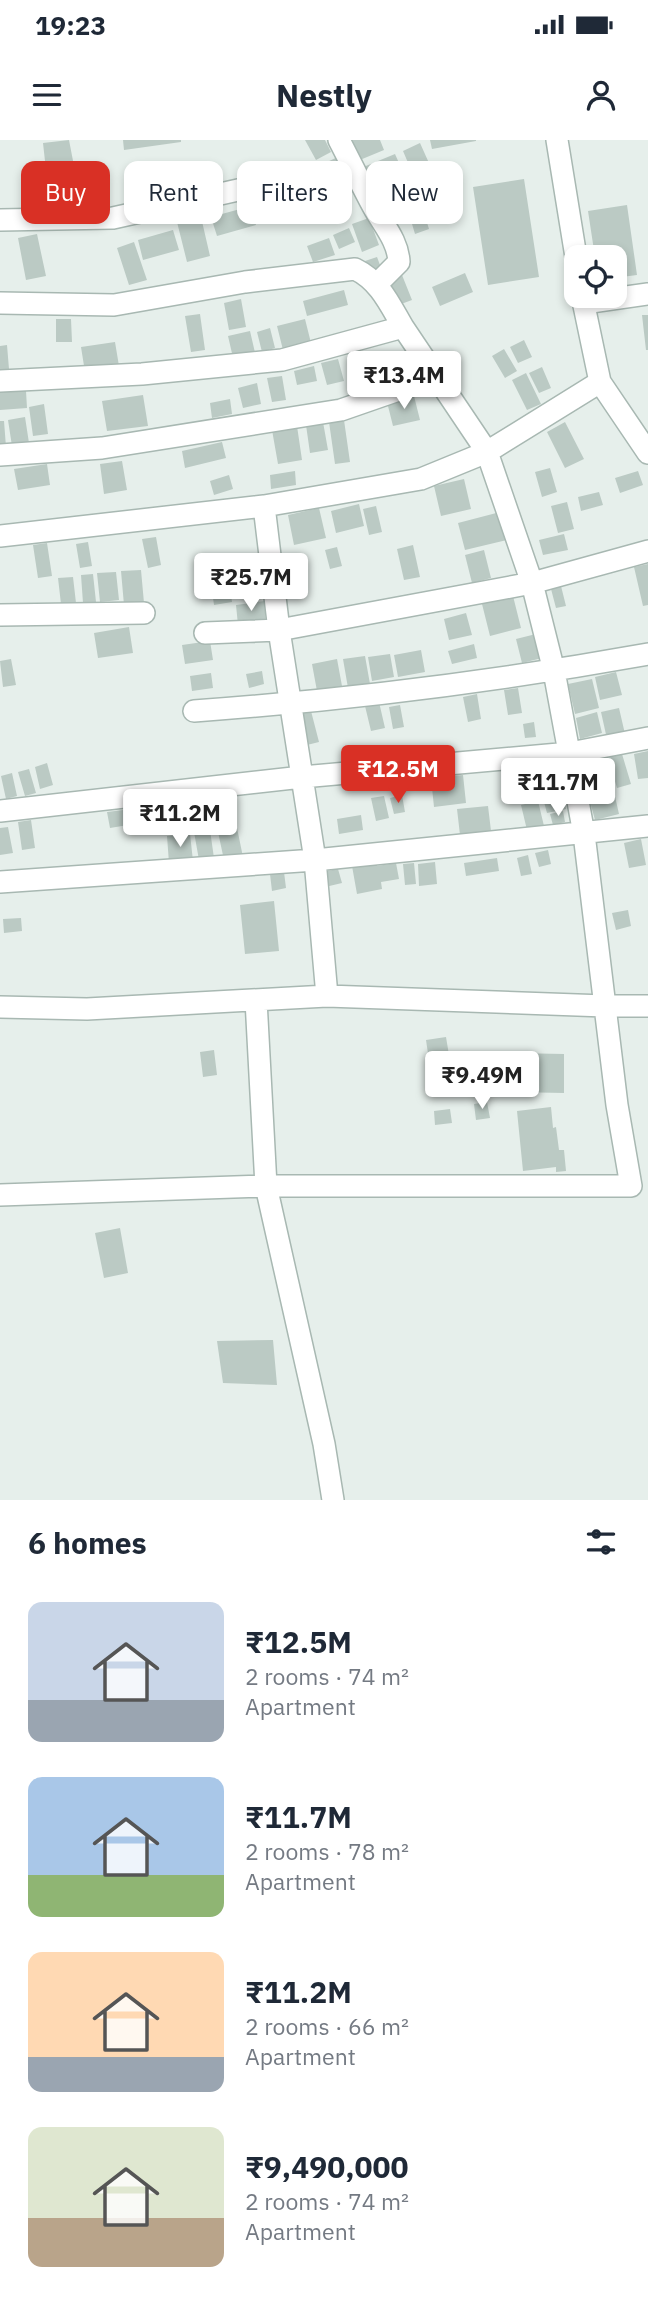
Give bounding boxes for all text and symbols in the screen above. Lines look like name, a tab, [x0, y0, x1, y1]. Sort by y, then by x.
text: 19:23	[35, 8, 106, 42]
text: Nestly	[276, 74, 372, 116]
icon: menu	[28, 76, 66, 114]
icon: person	[582, 76, 620, 114]
chip: Buy	[21, 161, 110, 224]
chip: Rent	[124, 161, 223, 224]
chip: Filters	[237, 161, 352, 224]
chip: New	[366, 161, 463, 224]
map controls	[564, 245, 627, 308]
button: locate	[564, 245, 627, 308]
pin: ₹13.4M	[347, 352, 461, 411]
text: ₹13.4M	[363, 359, 445, 389]
pin: ₹25.7M	[194, 554, 308, 613]
text: ₹25.7M	[210, 561, 292, 591]
pin: ₹12.5M	[341, 746, 455, 805]
text: ₹12.5M	[357, 753, 439, 783]
pin: ₹11.7M	[501, 758, 615, 818]
text: ₹11.7M	[517, 766, 599, 796]
pin: ₹11.2M	[123, 790, 237, 849]
text: ₹11.2M	[139, 797, 221, 827]
pin: ₹9.49M	[425, 1052, 539, 1111]
text: ₹9.49M	[441, 1059, 523, 1089]
text: 6 homes	[28, 1523, 147, 1562]
icon: filters	[582, 1523, 620, 1561]
text: ₹12.5M	[245, 1622, 352, 1661]
icon: home	[84, 1630, 168, 1714]
text: 2 rooms · 74 m²	[245, 1661, 409, 1691]
text: Apartment	[245, 1691, 356, 1721]
text: ₹11.7M	[245, 1797, 352, 1836]
icon: home	[84, 1805, 168, 1889]
text: 2 rooms · 78 m²	[245, 1836, 409, 1866]
text: Apartment	[245, 1866, 356, 1896]
text: ₹11.2M	[245, 1972, 352, 2011]
icon: home	[84, 1980, 168, 2064]
text: 2 rooms · 66 m²	[245, 2011, 409, 2041]
text: Apartment	[245, 2041, 356, 2071]
text: ₹9,490,000	[245, 2147, 408, 2186]
icon: home	[84, 2155, 168, 2239]
text: 2 rooms · 74 m²	[245, 2186, 409, 2216]
text: Apartment	[245, 2216, 356, 2246]

